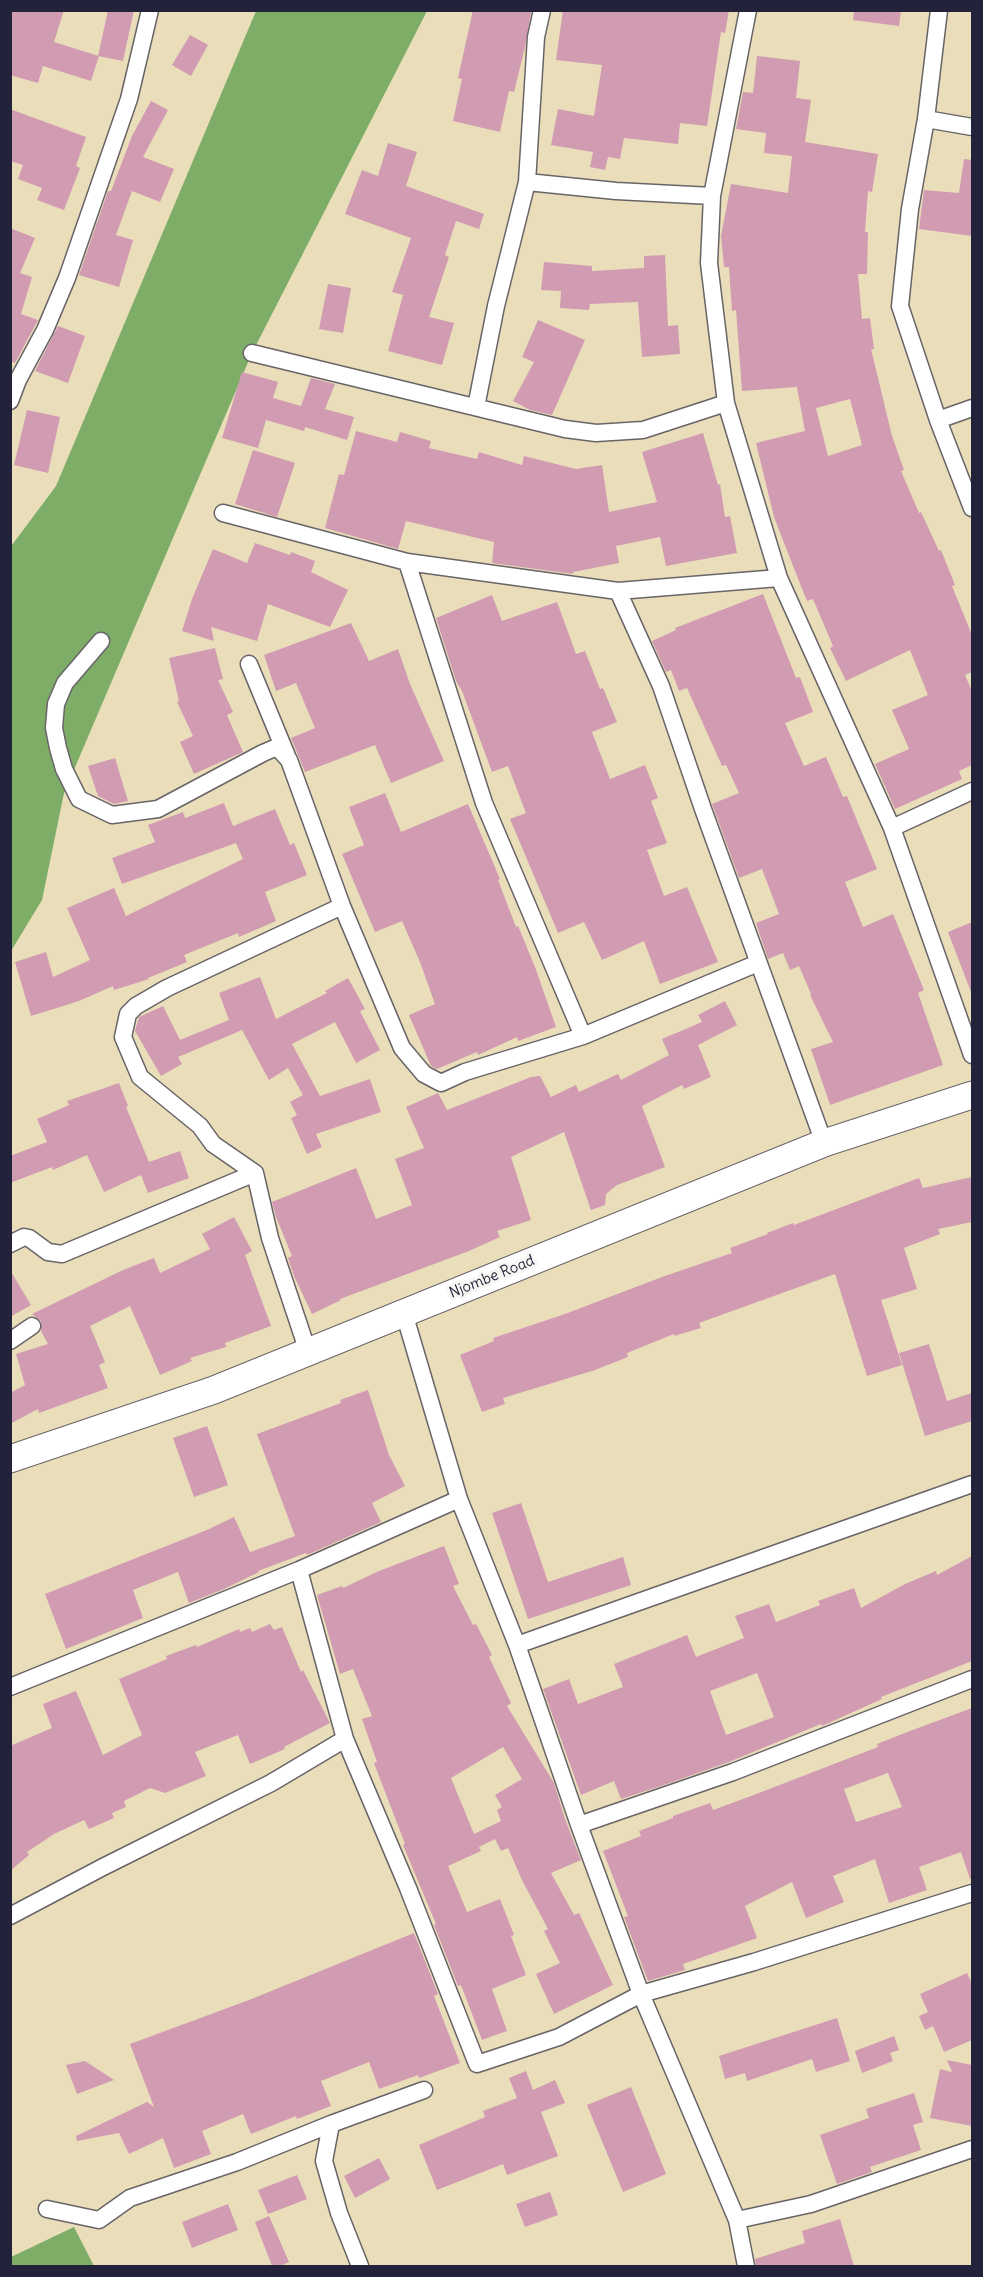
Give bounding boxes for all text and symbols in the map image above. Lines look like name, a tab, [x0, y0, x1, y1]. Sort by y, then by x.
street label: Njombe Road	[447, 1252, 537, 1302]

